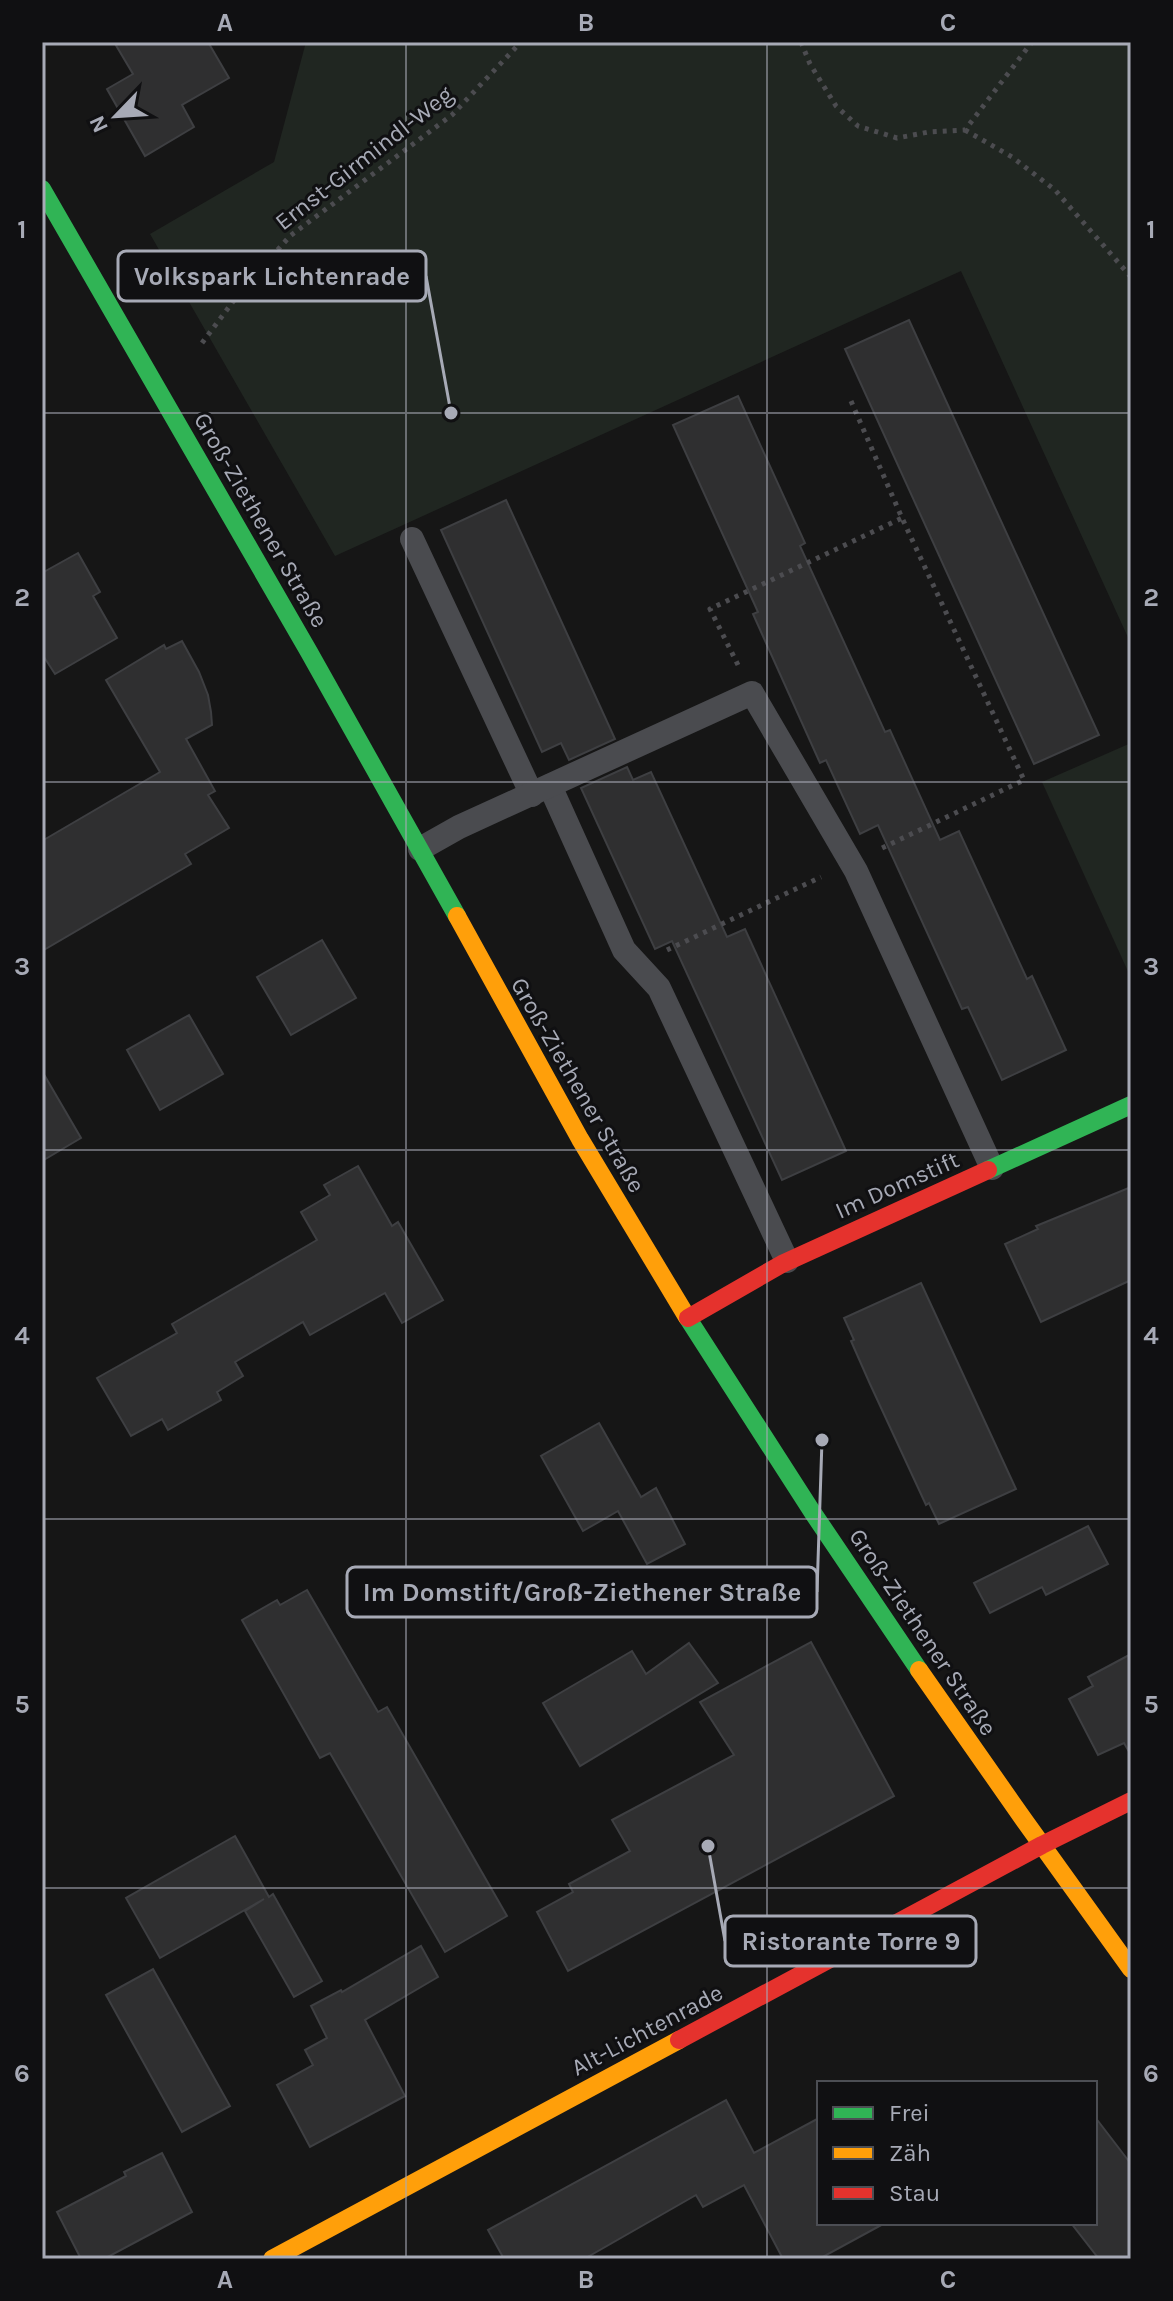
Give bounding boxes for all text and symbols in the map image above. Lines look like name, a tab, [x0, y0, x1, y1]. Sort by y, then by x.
text: A	[217, 7, 233, 38]
text: B	[578, 7, 594, 38]
text: C	[940, 7, 956, 38]
north arrow	[76, 76, 156, 156]
street label: Ernst-Girmindl-Weg	[270, 80, 459, 236]
text: N	[84, 111, 114, 137]
text: 1	[17, 214, 27, 245]
text: 1	[1146, 214, 1156, 245]
callout: Volkspark Lichtenrade	[118, 251, 426, 301]
text: Volkspark Lichtenrade	[134, 261, 410, 292]
street label: Groß-Ziethener Straße	[188, 408, 334, 632]
text: 2	[14, 582, 30, 613]
text: 2	[1143, 582, 1159, 613]
text: 3	[14, 951, 30, 982]
text: 3	[1143, 951, 1159, 982]
street label: Groß-Ziethener Straße	[505, 973, 651, 1197]
street label: Im Domstift	[831, 1145, 963, 1225]
text: 4	[14, 1320, 30, 1351]
text: 4	[1143, 1320, 1159, 1351]
street label: Groß-Ziethener Straße	[843, 1523, 1003, 1741]
callout: Im Domstift/Groß-Ziethener Straße	[347, 1567, 817, 1617]
text: Im Domstift/Groß-Ziethener Straße	[363, 1577, 801, 1608]
text: 5	[14, 1689, 30, 1720]
text: 5	[1143, 1689, 1159, 1720]
callout: Ristorante Torre 9	[725, 1916, 976, 1966]
text: Ristorante Torre 9	[742, 1926, 960, 1957]
street label: Alt-Lichtenrade	[567, 1978, 727, 2082]
text: 6	[14, 2058, 30, 2089]
text: 6	[1143, 2058, 1159, 2089]
legend	[817, 2081, 1097, 2225]
text: Frei	[889, 2099, 930, 2127]
text: Zäh	[889, 2139, 931, 2167]
text: Stau	[889, 2179, 940, 2207]
text: A	[217, 2264, 233, 2295]
text: B	[578, 2264, 594, 2295]
text: C	[940, 2264, 956, 2295]

